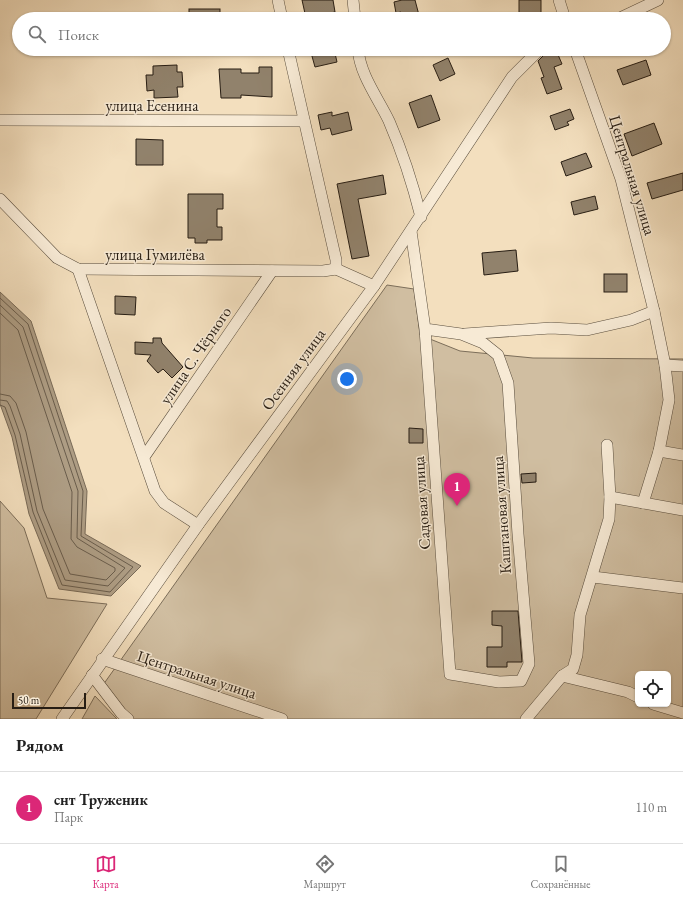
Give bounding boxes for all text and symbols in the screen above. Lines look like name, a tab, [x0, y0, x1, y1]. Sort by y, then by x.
search box	[12, 12, 671, 56]
icon: search	[26, 23, 48, 45]
text: Поиск	[58, 25, 99, 44]
street label: улица Есенина	[105, 95, 199, 116]
street label: Центральная улица	[604, 113, 661, 238]
street label: улица Гумилёва	[105, 244, 205, 265]
street label: улица С. Чёрного	[155, 302, 236, 408]
street label: Осенняя улица	[257, 324, 331, 414]
your location	[337, 369, 357, 389]
street label: Садовая улица	[408, 455, 435, 550]
street label: Каштановая улица	[487, 455, 516, 575]
pin: 1	[444, 473, 470, 506]
street label: Центральная улица	[134, 645, 260, 704]
map controls	[635, 671, 671, 707]
button: locate	[635, 671, 671, 707]
scale bar	[12, 691, 86, 710]
text: 50 m	[18, 693, 39, 707]
text: Рядом	[16, 734, 64, 756]
text: снт Труженик	[54, 790, 148, 809]
text: 1	[26, 799, 32, 816]
text: 110 m	[636, 799, 667, 816]
text: Парк	[54, 809, 83, 826]
tab: Карта	[92, 853, 119, 891]
tab: Маршрут	[304, 853, 346, 891]
tab: Сохранённые	[531, 853, 591, 891]

